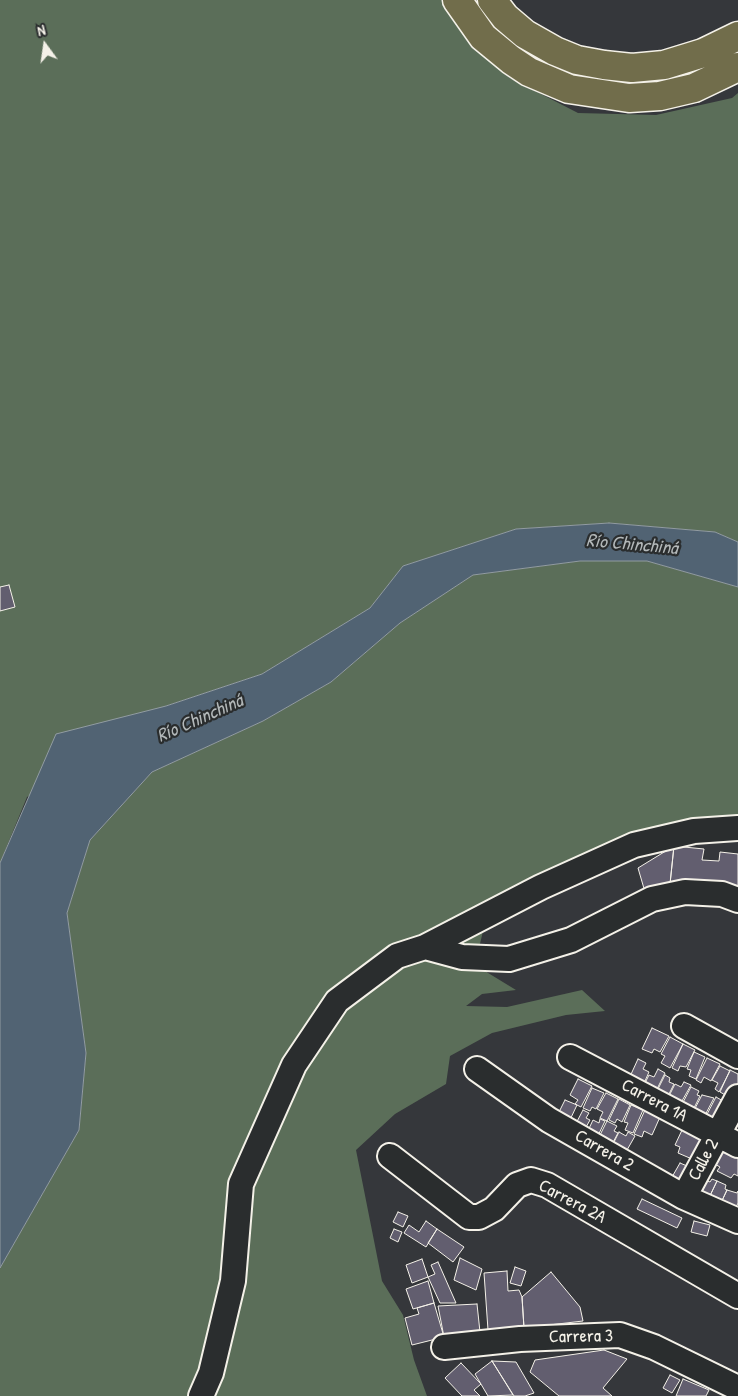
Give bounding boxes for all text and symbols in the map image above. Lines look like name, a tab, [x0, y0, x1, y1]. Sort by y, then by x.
north arrow	[20, 20, 70, 70]
text: N	[35, 20, 47, 40]
water label: Río Chinchiná	[585, 530, 679, 560]
water label: Río Chinchiná	[153, 690, 247, 748]
street label: Carrera 1A	[617, 1075, 691, 1127]
street label: Carrera 2	[571, 1126, 637, 1176]
street label: Calle 2	[684, 1135, 724, 1185]
street label: Carrera 2A	[535, 1175, 609, 1229]
street label: Carrera 3	[549, 1326, 613, 1348]

